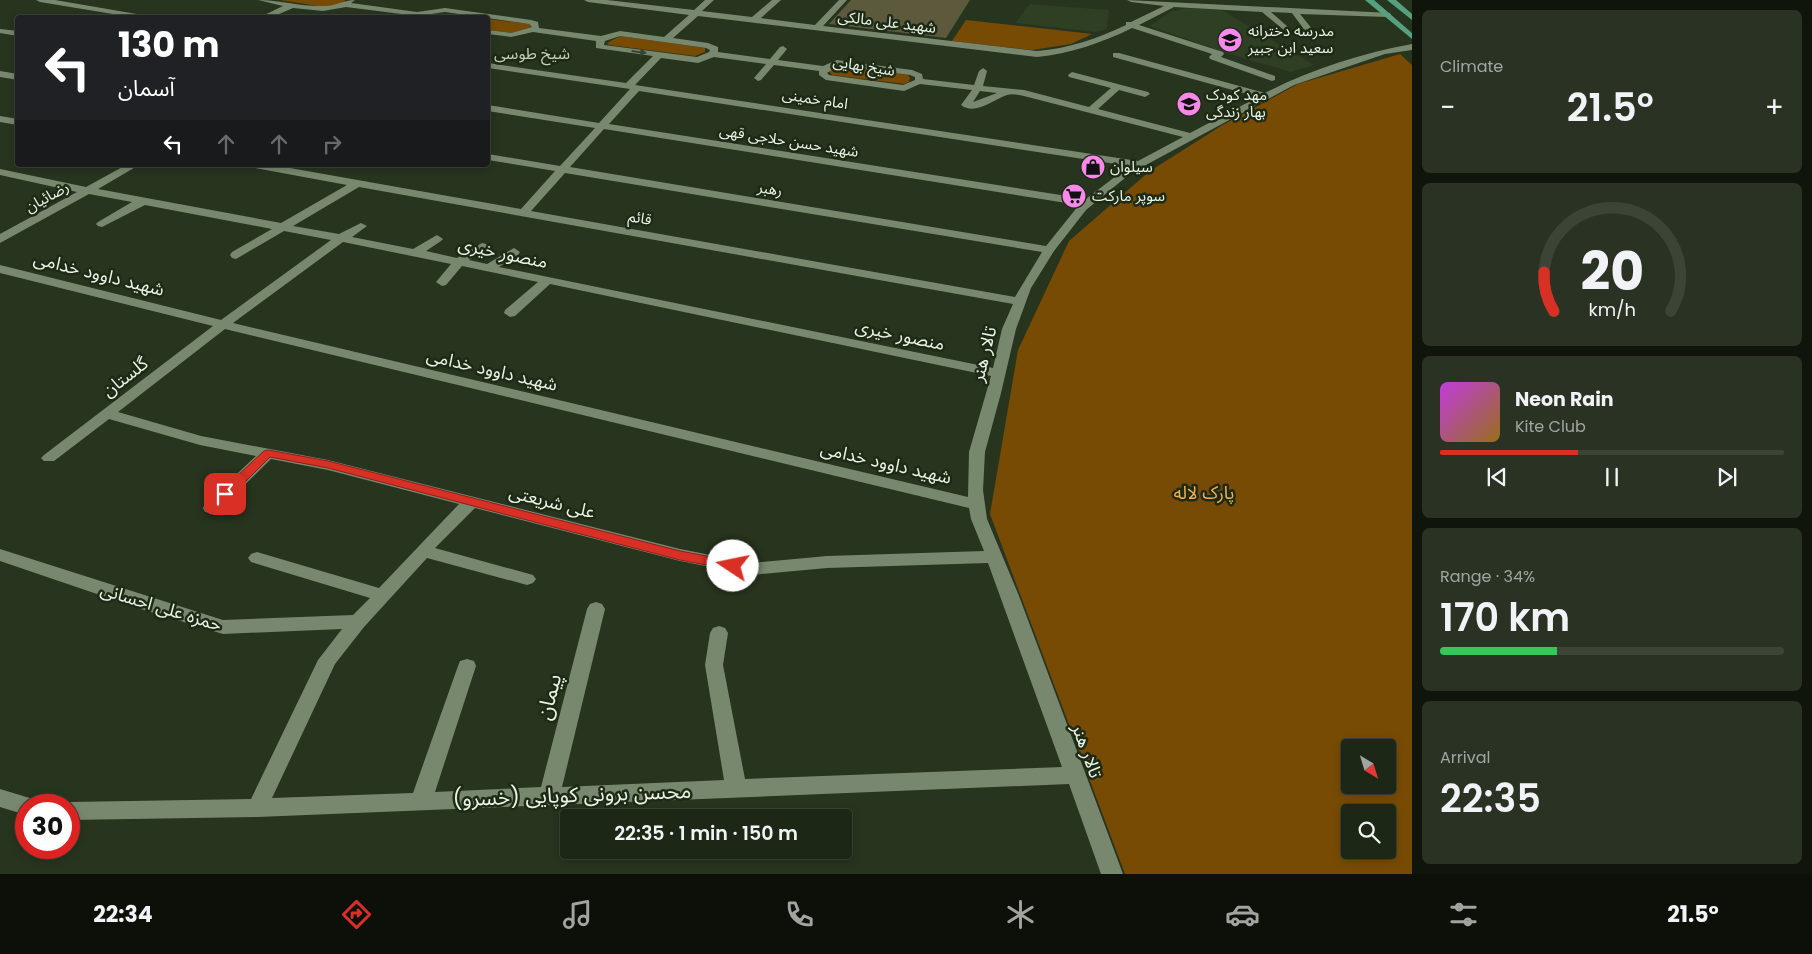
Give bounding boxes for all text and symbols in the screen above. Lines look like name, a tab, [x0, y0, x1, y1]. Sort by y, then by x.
street label: شهید علی مالکی	[837, 5, 938, 38]
text: 130 m	[118, 20, 220, 69]
place label: مدرسه دخترانه سعید ابن جبیر	[1247, 20, 1334, 58]
school or university icon: مدرسه دخترانه سعید ابن جبیر	[1217, 27, 1243, 53]
icon: left	[35, 35, 100, 100]
district label: شیخ طوسی	[494, 42, 570, 66]
one-way arrow	[632, 48, 648, 56]
street label: شیخ بهایی	[831, 50, 897, 83]
text: Climate	[1440, 55, 1503, 78]
text: آسمان	[118, 73, 175, 104]
text: 21.5°	[1567, 81, 1654, 134]
street label: امام خمینی	[781, 83, 849, 115]
place label: مهد کودک بهار زندگی	[1206, 84, 1267, 122]
text: −	[1440, 88, 1455, 127]
text: +	[1765, 88, 1784, 127]
school or university icon: مهد کودک بهار زندگی	[1176, 91, 1202, 117]
street label: شهید حسن حلاجی قهی	[718, 119, 860, 162]
icon: left	[159, 130, 187, 158]
icon: ahead	[212, 130, 240, 158]
icon: ahead	[265, 130, 293, 158]
icon: right	[318, 130, 346, 158]
shop icon: سیلوان	[1080, 154, 1106, 180]
place label: سیلوان	[1110, 156, 1153, 177]
street label: رضائیان	[21, 176, 73, 217]
street label: رهبر	[755, 176, 784, 201]
supermarket icon: سوپر مارکت	[1061, 183, 1087, 209]
place label: سوپر مارکت	[1092, 185, 1165, 206]
street label: قائم	[626, 205, 654, 231]
street label: منصور خیری	[456, 231, 550, 274]
text: 20	[1580, 235, 1644, 308]
street label: شهید داوود خدامی	[31, 245, 167, 302]
text: km/h	[1588, 297, 1636, 322]
street label: منصور خیری	[853, 313, 947, 356]
street label: تالار هنر	[964, 324, 1002, 385]
street label: شهید داوود خدامی	[424, 342, 560, 397]
street label: گلستان	[96, 350, 153, 403]
text: Neon Rain	[1515, 386, 1614, 413]
text: Kite Club	[1515, 415, 1586, 438]
street label: شهید داوود خدامی	[818, 435, 954, 490]
icon: previous	[1483, 463, 1511, 491]
icon: pause	[1598, 463, 1626, 491]
icon: next	[1713, 463, 1741, 491]
pin	[204, 473, 246, 515]
street label: علی شریعتی	[506, 479, 598, 524]
icon: arrive	[211, 480, 239, 508]
park label: پارک لاله	[1173, 480, 1235, 505]
position arrow	[706, 539, 758, 591]
text: Range · 34%	[1440, 565, 1535, 588]
street label: حمزه علی احسانی	[97, 576, 225, 637]
text: 170 km	[1440, 591, 1570, 644]
street label: پیمان	[529, 671, 568, 723]
street label: تالار هنر	[1066, 719, 1109, 781]
north arrow	[1341, 739, 1396, 794]
map controls	[1341, 739, 1396, 859]
text: Arrival	[1440, 746, 1490, 769]
text: 22:35	[1440, 772, 1541, 825]
street label: محسن برونی کوپایی (خسرو)	[452, 776, 692, 813]
speed limit sign: 30	[15, 794, 80, 859]
button: search	[1341, 804, 1396, 859]
text: 22:35 · 1 min · 150 m	[614, 820, 798, 847]
icon: directions	[339, 897, 374, 932]
icon: music	[560, 897, 595, 932]
icon: phone	[782, 897, 817, 932]
icon: climate	[1003, 897, 1038, 932]
icon: car	[1225, 897, 1260, 932]
icon: filters	[1446, 897, 1481, 932]
text: 22:34	[93, 899, 153, 930]
text: 21.5°	[1667, 899, 1719, 930]

